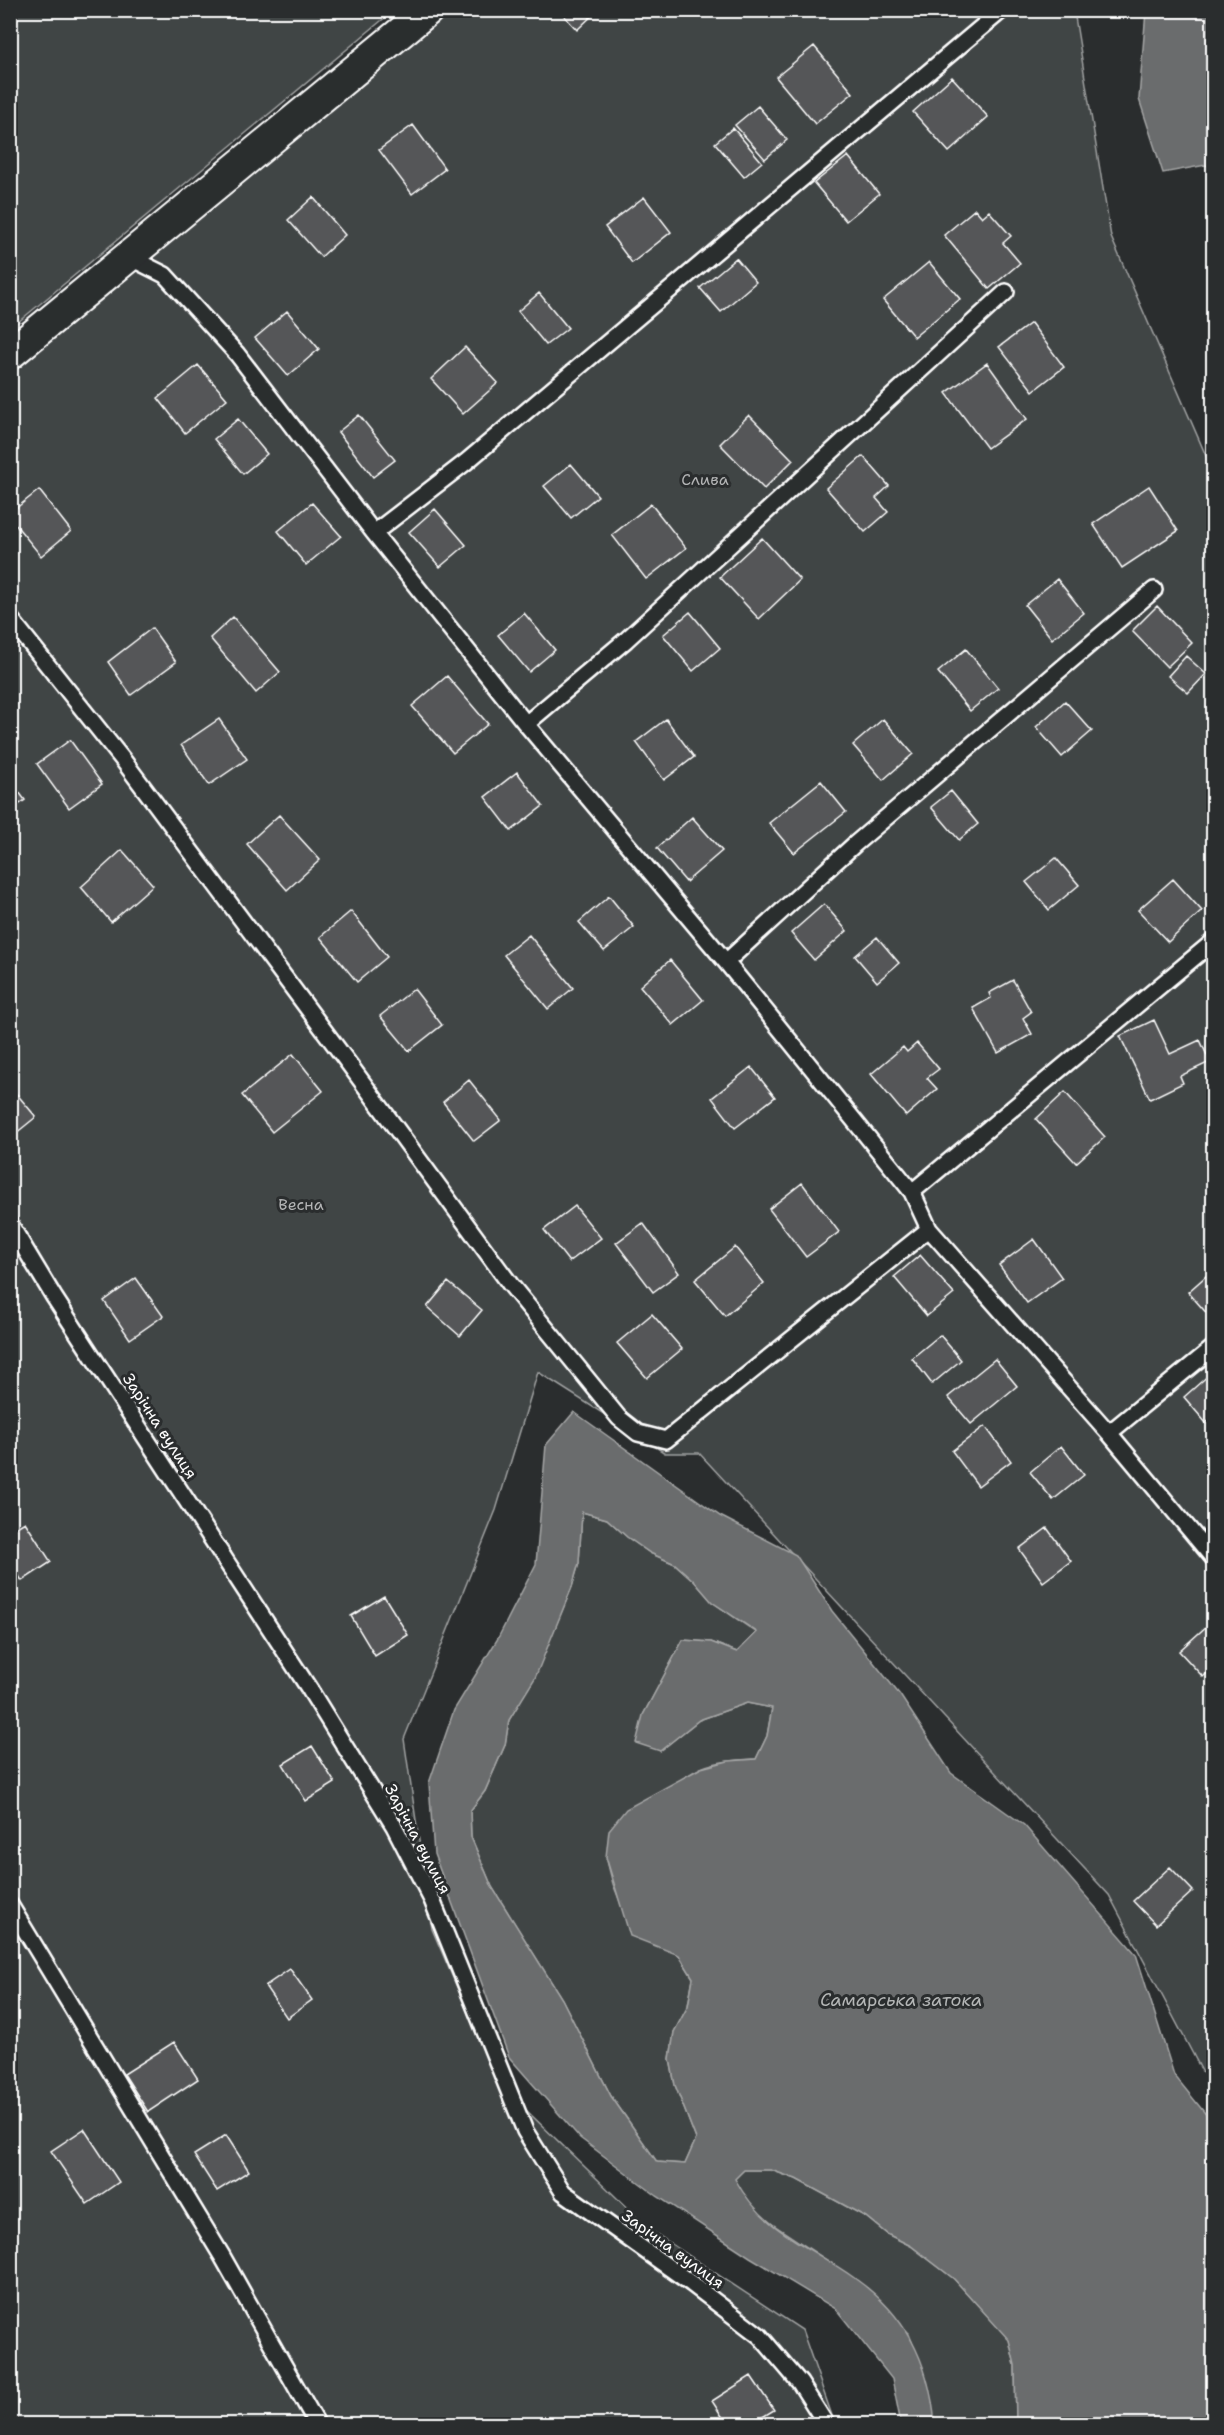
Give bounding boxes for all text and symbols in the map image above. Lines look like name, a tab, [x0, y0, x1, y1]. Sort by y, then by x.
park label: Слива	[681, 469, 729, 490]
park label: Весна	[278, 1194, 324, 1215]
street label: Зарічна вулиця	[118, 1369, 202, 1483]
street label: Зарічна вулиця	[380, 1780, 456, 1898]
water label: Самарська затока	[820, 1988, 982, 2012]
street label: Зарічна вулиця	[618, 2205, 728, 2293]

